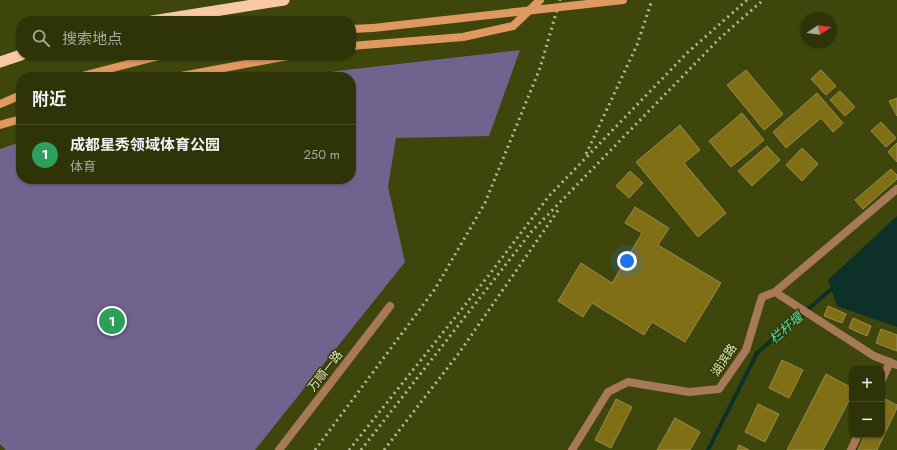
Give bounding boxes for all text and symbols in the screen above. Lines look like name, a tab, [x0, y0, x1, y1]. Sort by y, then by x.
north arrow	[801, 12, 837, 48]
search box	[16, 16, 356, 60]
icon: search	[30, 27, 52, 49]
text: 搜索地点	[62, 28, 122, 50]
text: 附近	[32, 87, 66, 111]
text: 成都星秀领域体育公园	[70, 134, 220, 156]
text: 1	[42, 145, 48, 164]
text: 250 m	[303, 145, 340, 164]
text: 体育	[70, 157, 96, 176]
your location	[617, 251, 637, 271]
pin: 1	[99, 306, 125, 336]
water label: 栏杆堰	[765, 307, 808, 348]
street label: 湖滨路	[707, 340, 741, 380]
street label: 万顺一路	[303, 347, 347, 395]
map controls	[849, 366, 885, 438]
button: +	[849, 366, 885, 402]
button: −	[849, 402, 885, 438]

